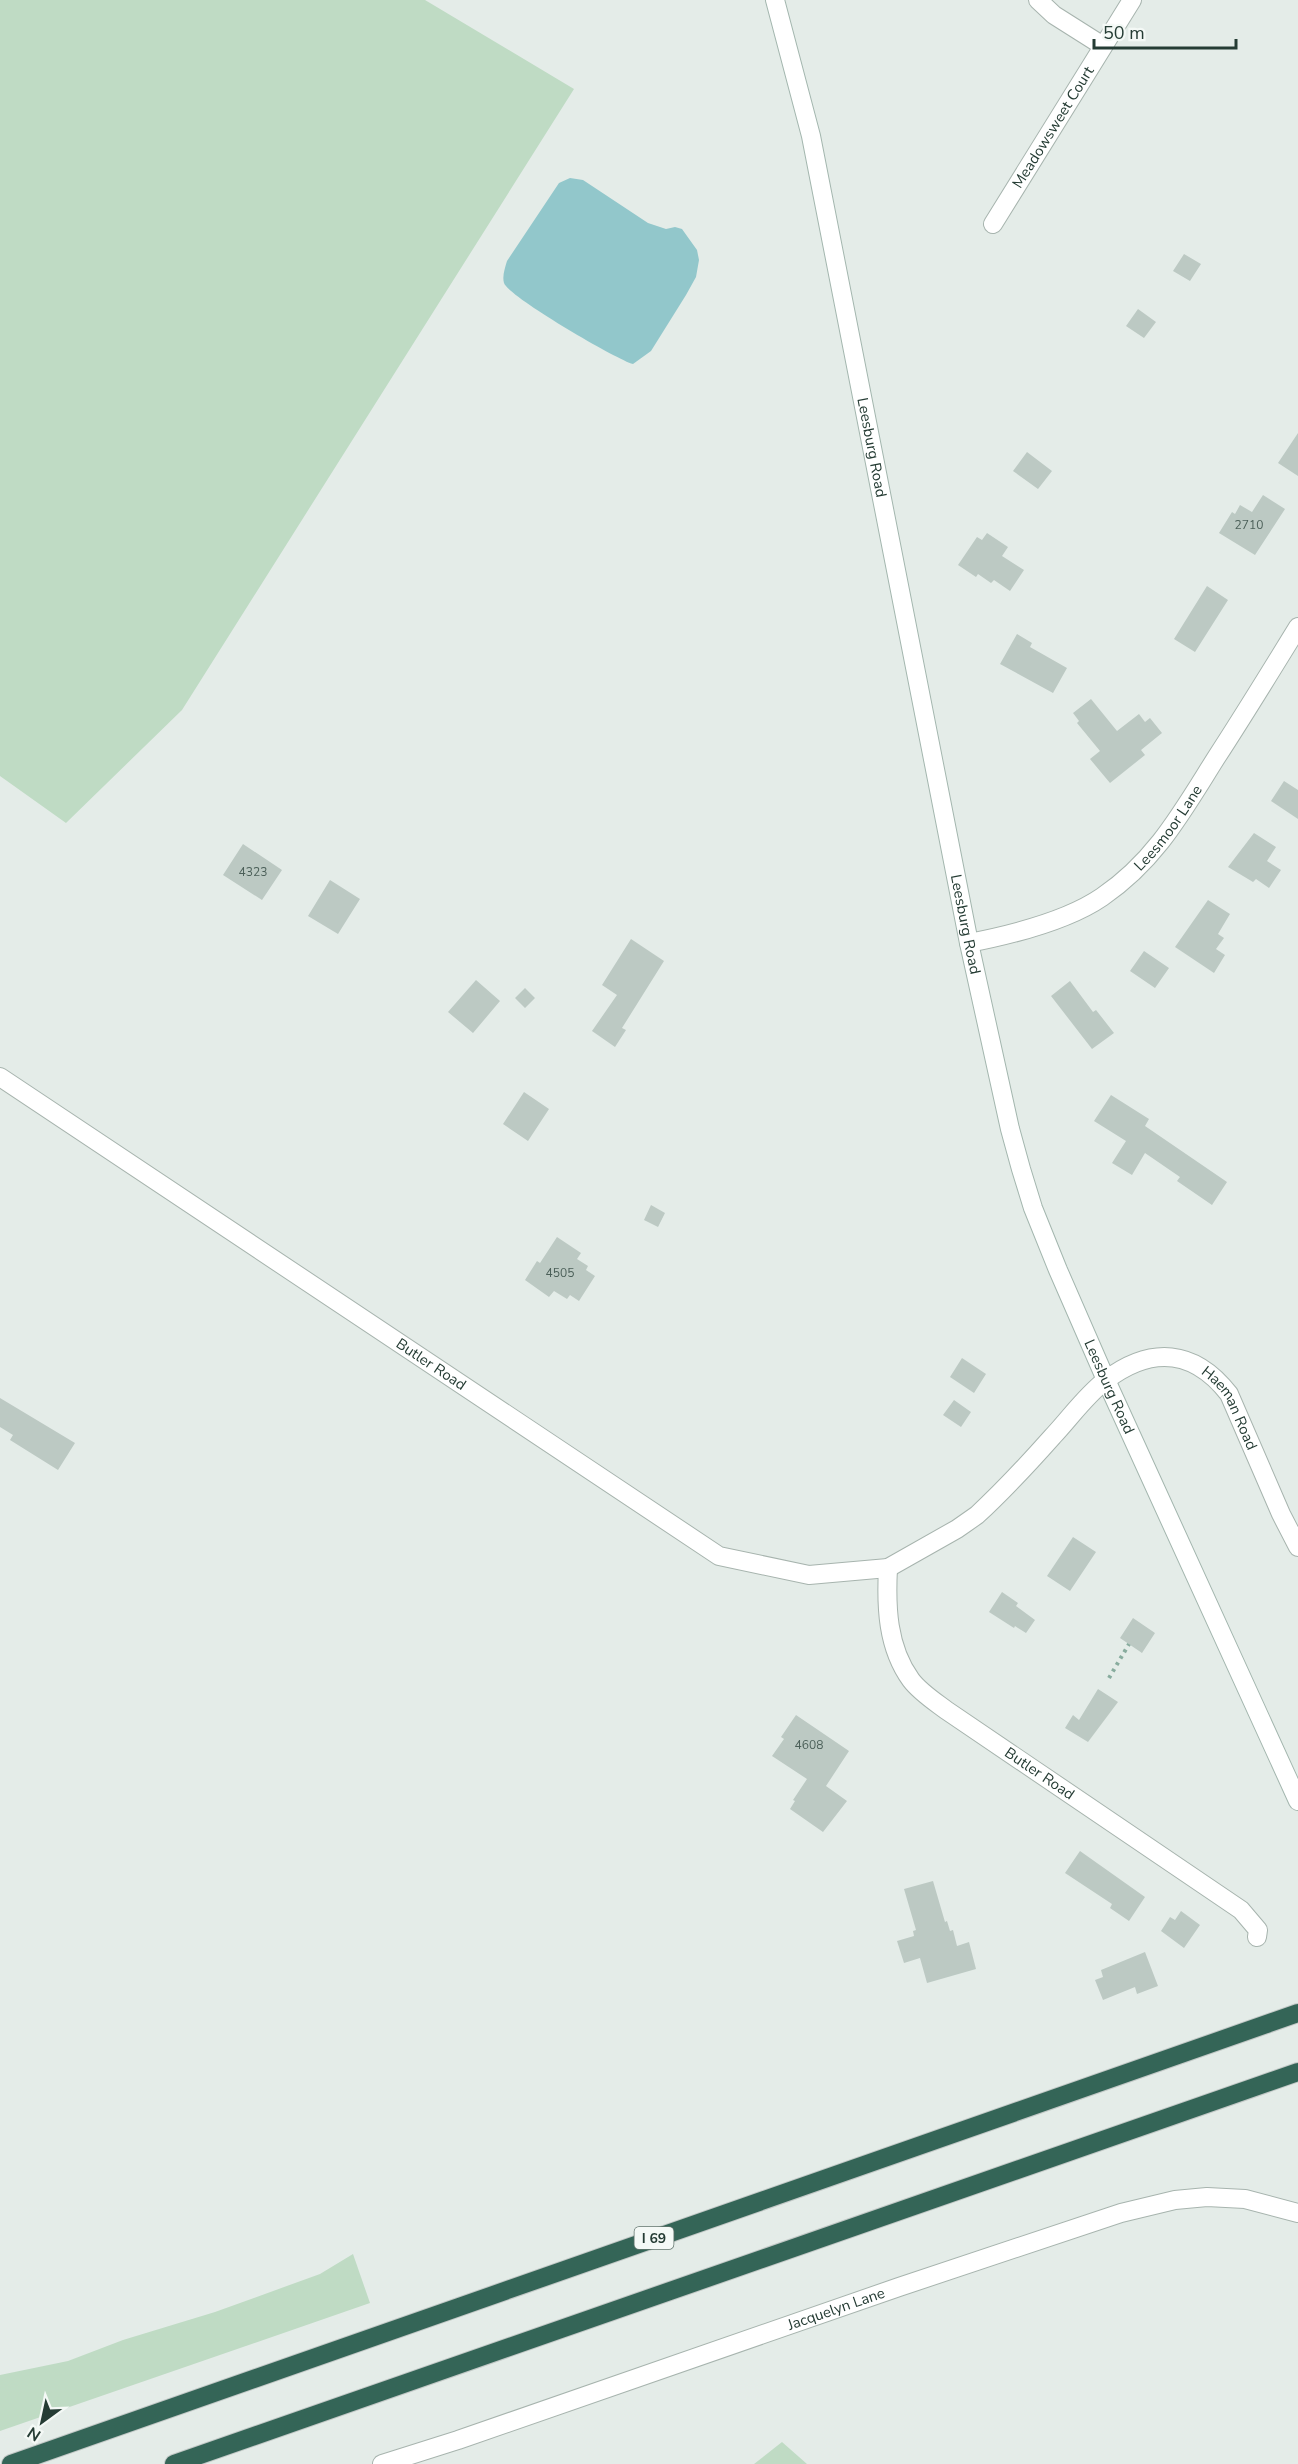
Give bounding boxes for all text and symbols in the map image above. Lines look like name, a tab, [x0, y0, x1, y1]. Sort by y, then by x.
scale bar	[1094, 12, 1236, 50]
text: 50 m	[1103, 21, 1145, 45]
street label: Meadowsweet Court	[1008, 62, 1099, 192]
street label: Leesburg Road	[852, 396, 892, 499]
house number: 2710	[1235, 517, 1263, 533]
street label: Leesmoor Lane	[1130, 781, 1207, 875]
house number: 4323	[239, 864, 267, 880]
street label: Leesburg Road	[946, 873, 986, 976]
house number: 4505	[546, 1265, 574, 1281]
street label: Butler Road	[392, 1334, 470, 1395]
street label: Leesburg Road	[1080, 1336, 1139, 1437]
street label: Haeman Road	[1198, 1361, 1262, 1453]
house number: 4608	[795, 1737, 823, 1753]
street label: Butler Road	[1001, 1743, 1078, 1804]
road number: I 69	[634, 2227, 674, 2249]
street label: Jacquelyn Lane	[784, 2283, 888, 2335]
north arrow	[12, 2392, 72, 2452]
text: N	[23, 2421, 45, 2446]

